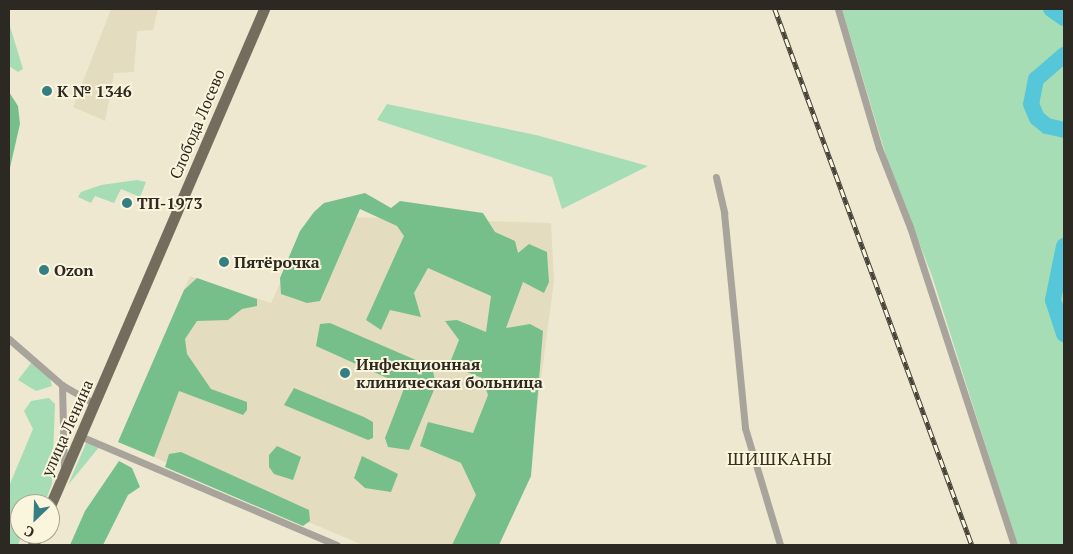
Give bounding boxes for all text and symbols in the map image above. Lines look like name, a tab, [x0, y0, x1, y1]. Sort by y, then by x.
street label: Слобода Лосево	[165, 66, 229, 182]
place label: К № 1346	[57, 81, 132, 101]
marker: К № 1346	[41, 85, 53, 97]
place label: ТП-1973	[137, 193, 203, 213]
marker: ТП-1973	[121, 197, 133, 209]
place label: Пятёрочка	[234, 252, 320, 272]
marker: Пятёрочка	[218, 256, 230, 268]
place label: Ozon	[54, 260, 94, 280]
marker: Ozon	[38, 264, 50, 276]
place label: Инфекционная клиническая больница	[356, 354, 543, 392]
marker: Инфекционная клиническая больница	[338, 366, 352, 380]
street label: улица Ленина	[37, 377, 97, 479]
district label: ШИШКАНЫ	[726, 447, 834, 469]
north arrow	[10, 494, 60, 544]
text: С	[21, 522, 37, 543]

